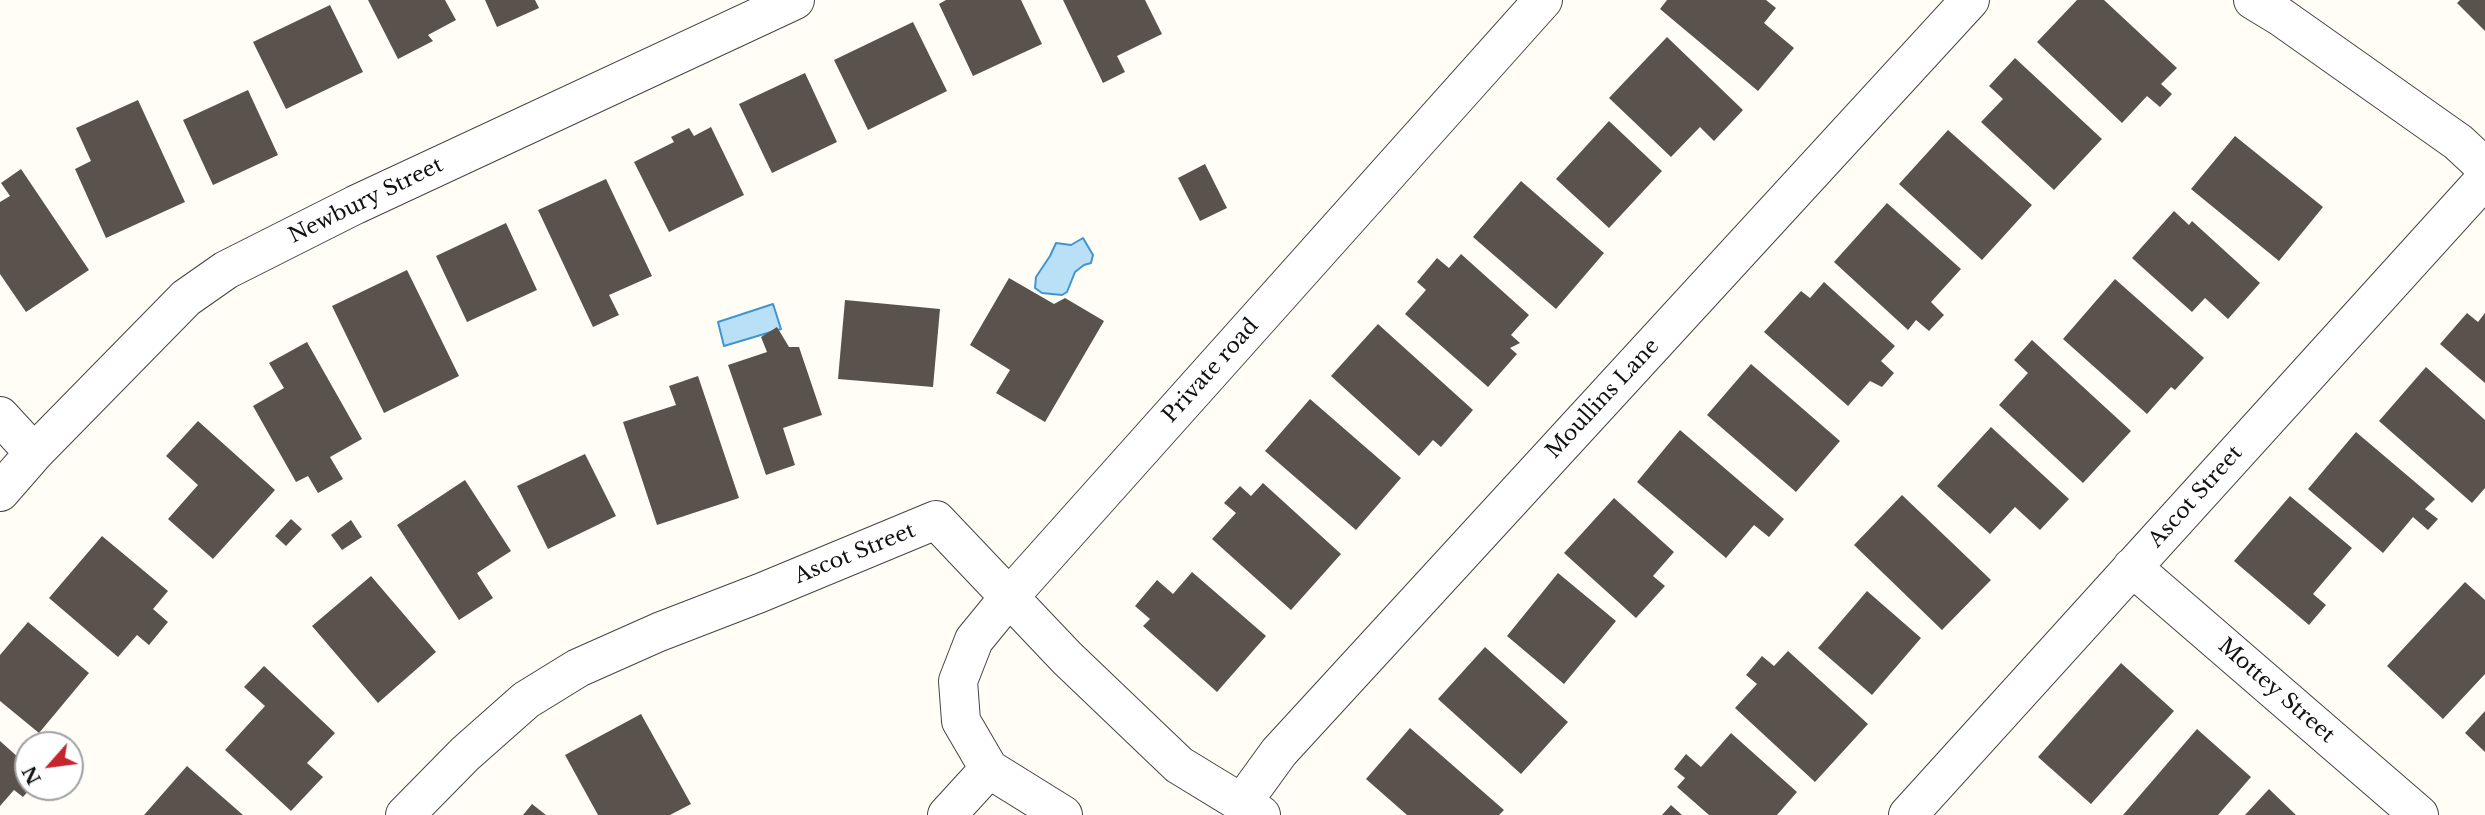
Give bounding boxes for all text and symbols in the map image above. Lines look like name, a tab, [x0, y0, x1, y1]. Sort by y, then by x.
street label: Newbury Street	[285, 153, 447, 249]
street label: Private road	[1158, 314, 1264, 428]
street label: Moullins Lane	[1541, 334, 1665, 464]
street label: Ascot Street	[2144, 441, 2248, 553]
street label: Ascot Street	[791, 518, 919, 590]
street label: Mottey Street	[2213, 633, 2339, 749]
north arrow	[14, 731, 84, 801]
text: N	[17, 762, 46, 788]

